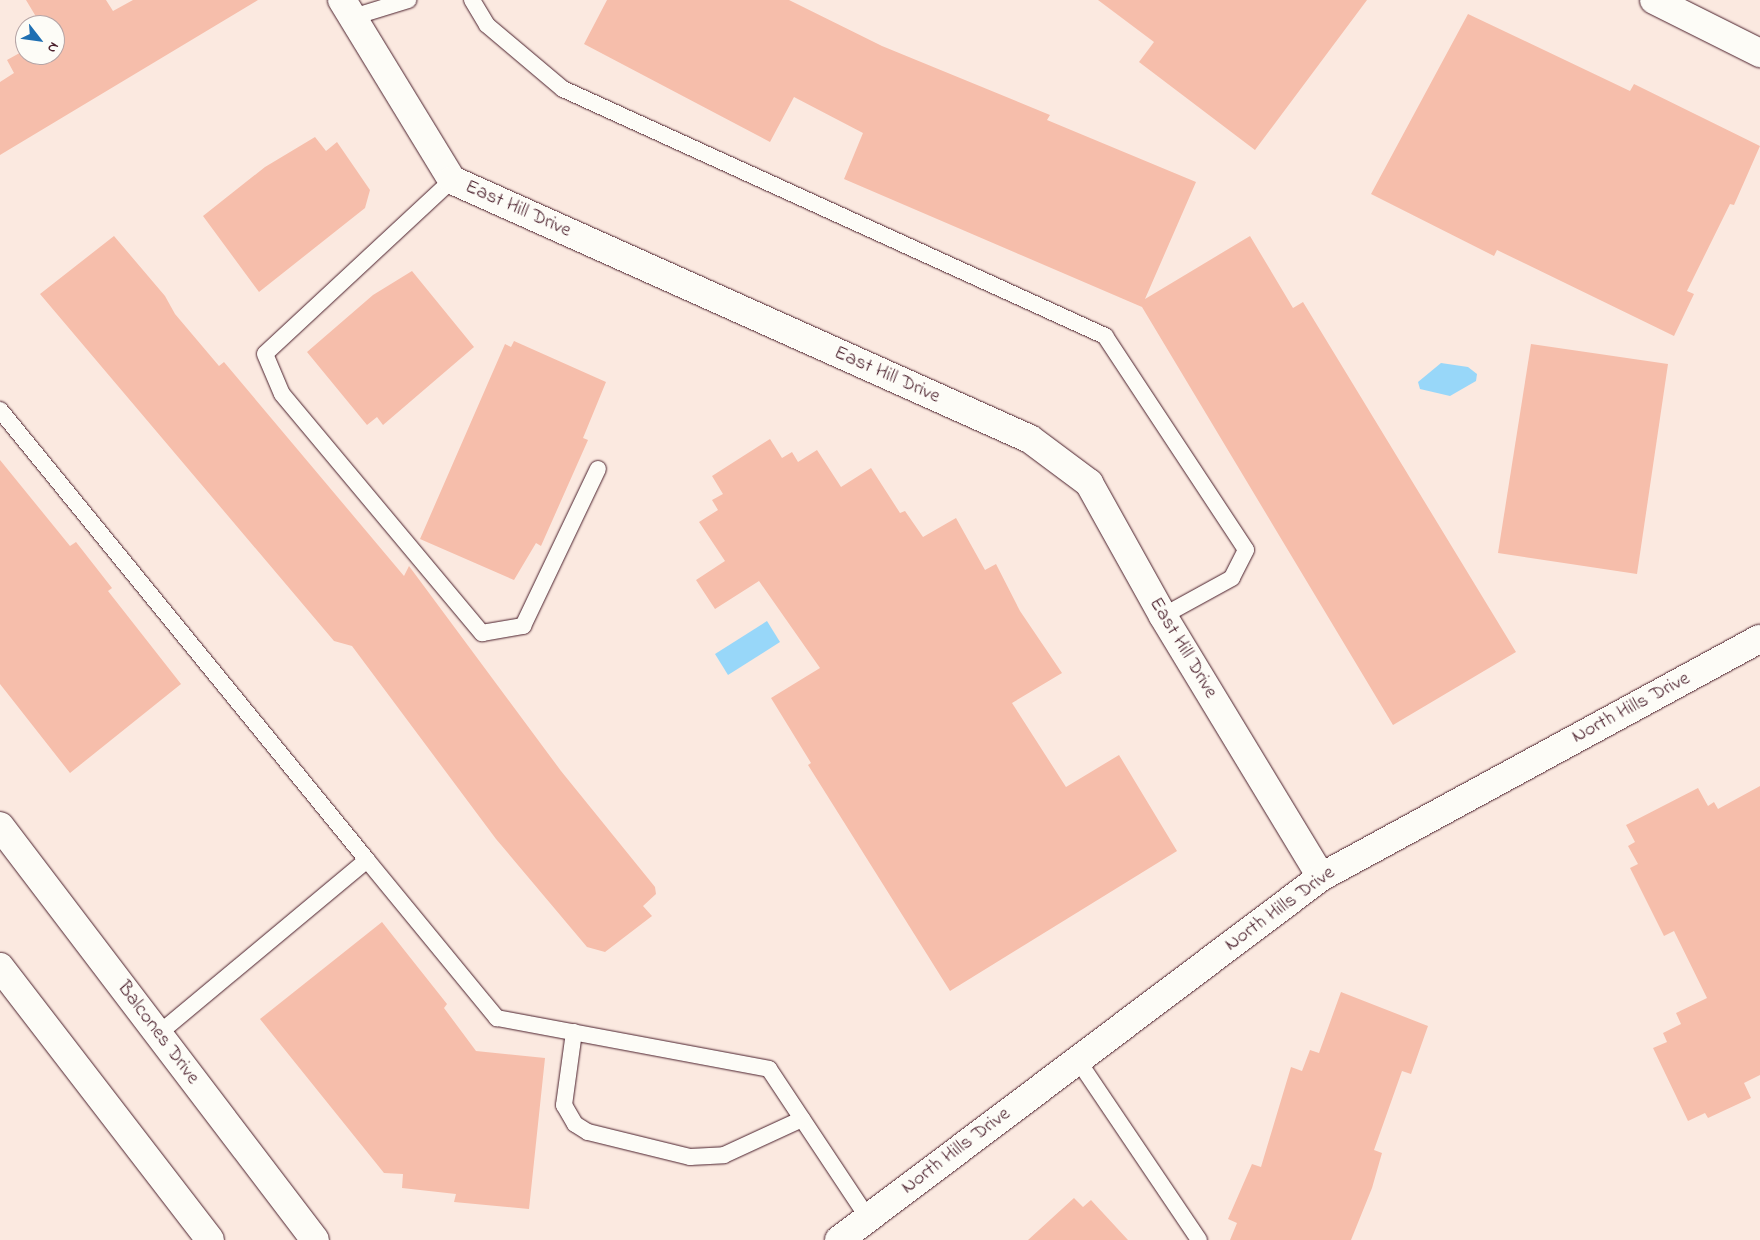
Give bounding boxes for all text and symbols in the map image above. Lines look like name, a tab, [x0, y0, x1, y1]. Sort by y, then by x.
north arrow	[15, 15, 65, 65]
text: N	[41, 38, 64, 57]
street label: East Hill Drive	[461, 175, 575, 243]
street label: East Hill Drive	[830, 341, 944, 409]
street label: East Hill Drive	[1143, 593, 1223, 703]
street label: North Hills Drive	[1568, 667, 1694, 749]
street label: North Hills Drive	[1220, 861, 1340, 957]
street label: Balcones Drive	[112, 977, 204, 1089]
street label: North Hills Drive	[897, 1102, 1015, 1200]

